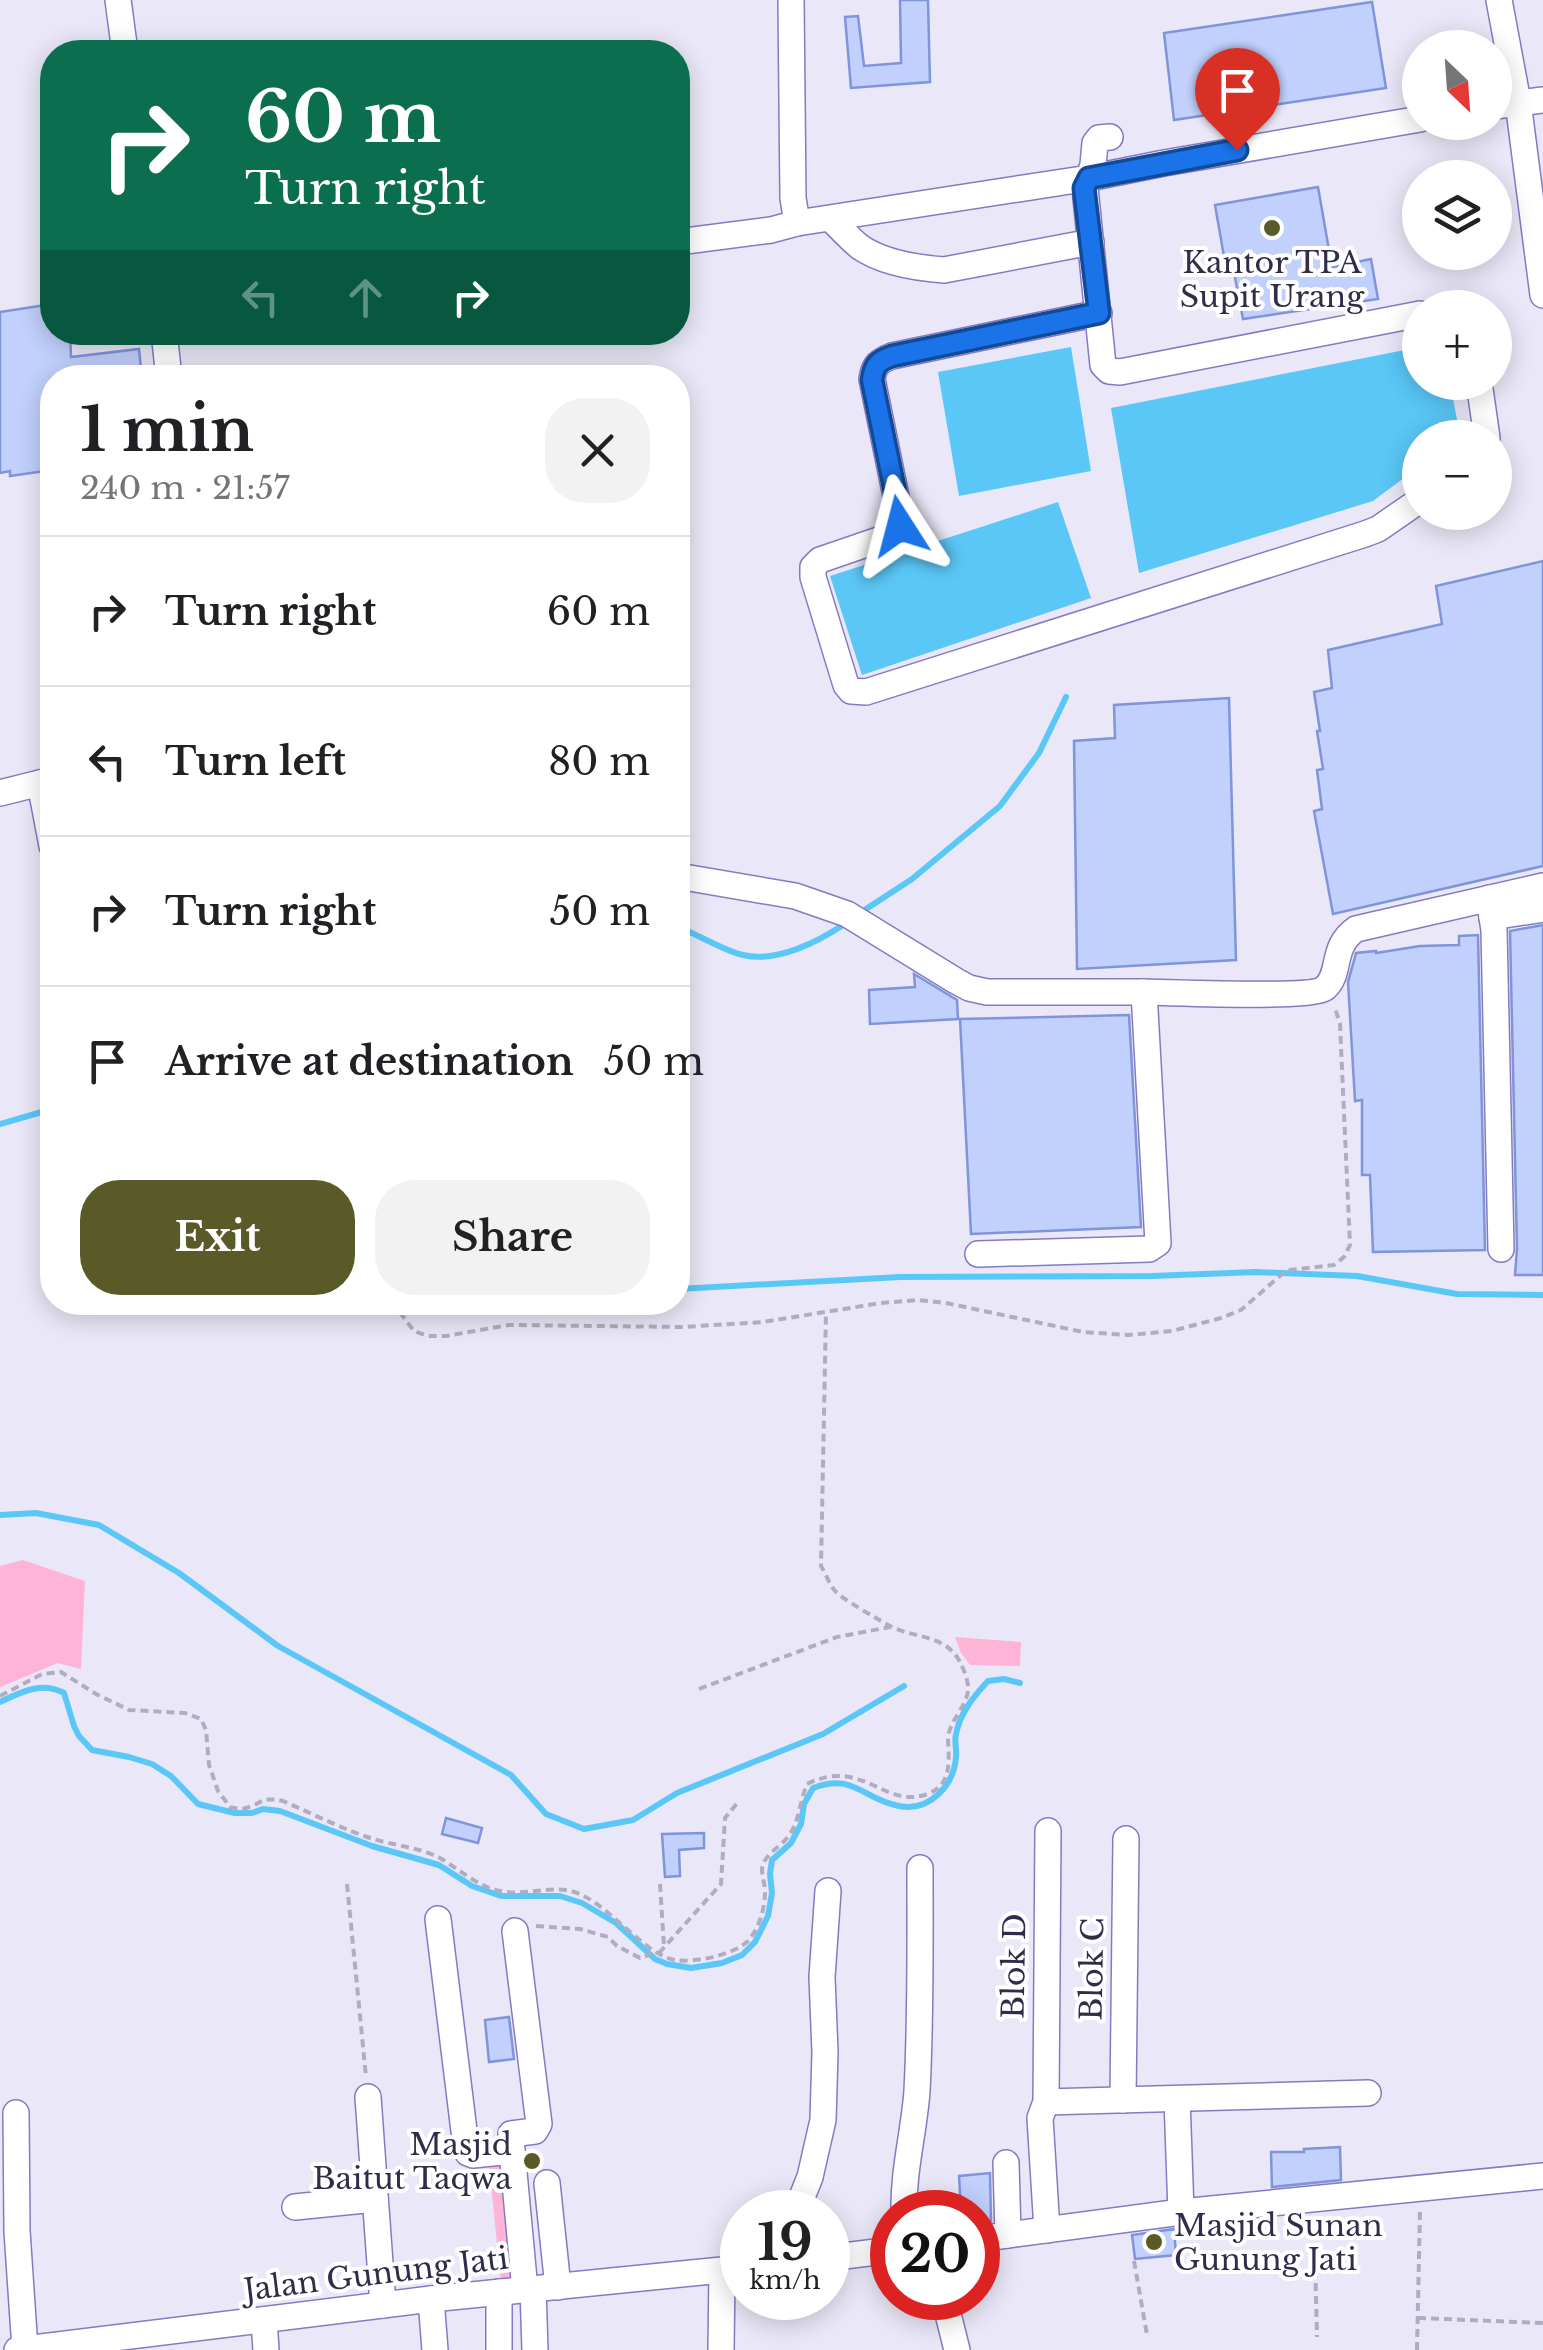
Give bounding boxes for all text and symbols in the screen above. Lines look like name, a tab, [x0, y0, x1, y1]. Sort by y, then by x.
north arrow	[1402, 30, 1512, 140]
map controls	[1402, 30, 1512, 530]
pin	[1195, 48, 1280, 151]
icon: arrive	[1210, 63, 1265, 118]
text: 60 m	[245, 74, 441, 161]
icon: right	[80, 80, 210, 210]
text: Turn right	[245, 160, 486, 216]
button: layers	[1402, 160, 1512, 270]
marker: Kantor TPA Supit Urang	[1261, 217, 1283, 239]
place label: Kantor TPA Supit Urang	[1180, 244, 1365, 315]
icon: left	[233, 270, 288, 325]
icon: ahead	[338, 270, 393, 325]
icon: right	[443, 270, 498, 325]
button: +	[1402, 290, 1512, 400]
text: 1 min	[80, 393, 254, 467]
button: close	[545, 398, 650, 503]
button: −	[1402, 420, 1512, 530]
text: 240 m · 21:57	[80, 468, 290, 508]
position arrow	[848, 474, 952, 578]
icon: right	[80, 584, 135, 639]
text: Turn right	[165, 588, 376, 635]
text: 60 m	[547, 588, 650, 635]
icon: left	[80, 734, 135, 789]
text: Turn left	[165, 738, 346, 785]
text: 80 m	[548, 738, 650, 785]
icon: right	[80, 884, 135, 939]
text: Turn right	[165, 888, 376, 935]
text: 50 m	[550, 888, 650, 935]
icon: arrive	[80, 1034, 135, 1089]
text: Arrive at destination	[165, 1038, 574, 1085]
text: 50 m	[604, 1038, 704, 1085]
button: Exit	[80, 1180, 355, 1295]
button: Share	[375, 1180, 650, 1295]
street label: Blok D	[995, 1913, 1033, 2019]
street label: Blok C	[1073, 1917, 1111, 2021]
place label: Masjid Baitut Taqwa	[313, 2126, 512, 2197]
marker: Masjid Baitut Taqwa	[521, 2150, 543, 2172]
speed limit sign: 20	[870, 2190, 1000, 2320]
place label: Masjid Sunan Gunung Jati	[1174, 2207, 1383, 2278]
text: 19	[757, 2211, 813, 2274]
marker: Masjid Sunan Gunung Jati	[1143, 2231, 1165, 2253]
street label: Jalan Gunung Jati	[238, 2239, 510, 2309]
text: km/h	[750, 2265, 820, 2296]

